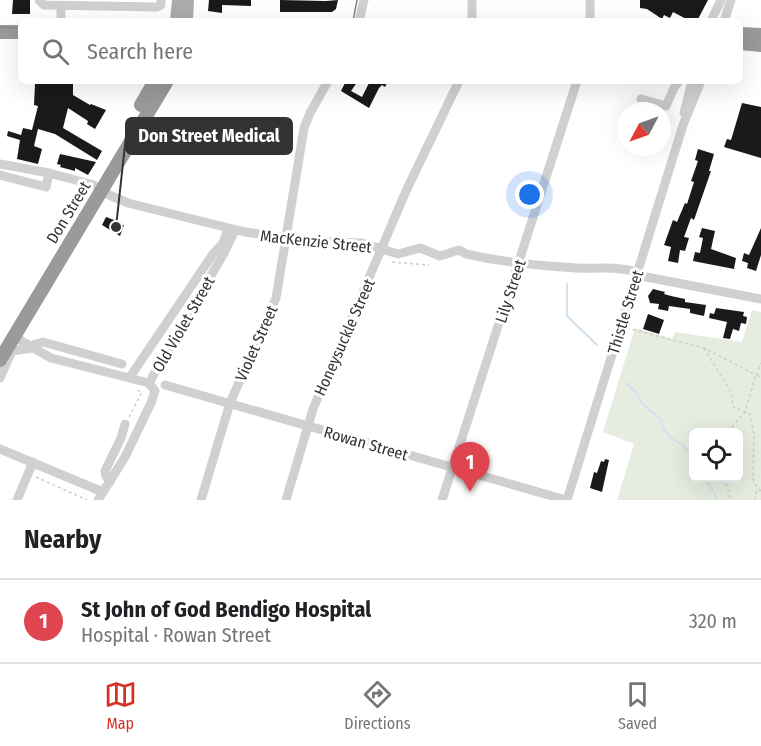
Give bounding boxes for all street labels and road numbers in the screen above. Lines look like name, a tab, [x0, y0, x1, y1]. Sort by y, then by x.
street label: Don Street	[42, 177, 95, 247]
street label: MacKenzie Street	[259, 226, 373, 257]
street label: Lily Street	[491, 256, 530, 325]
street label: Thistle Street	[604, 267, 647, 356]
street label: Old Violet Street	[148, 272, 219, 376]
street label: Honeysuckle Street	[310, 275, 379, 399]
street label: Violet Street	[231, 302, 282, 384]
street label: Rowan Street	[322, 422, 411, 465]

